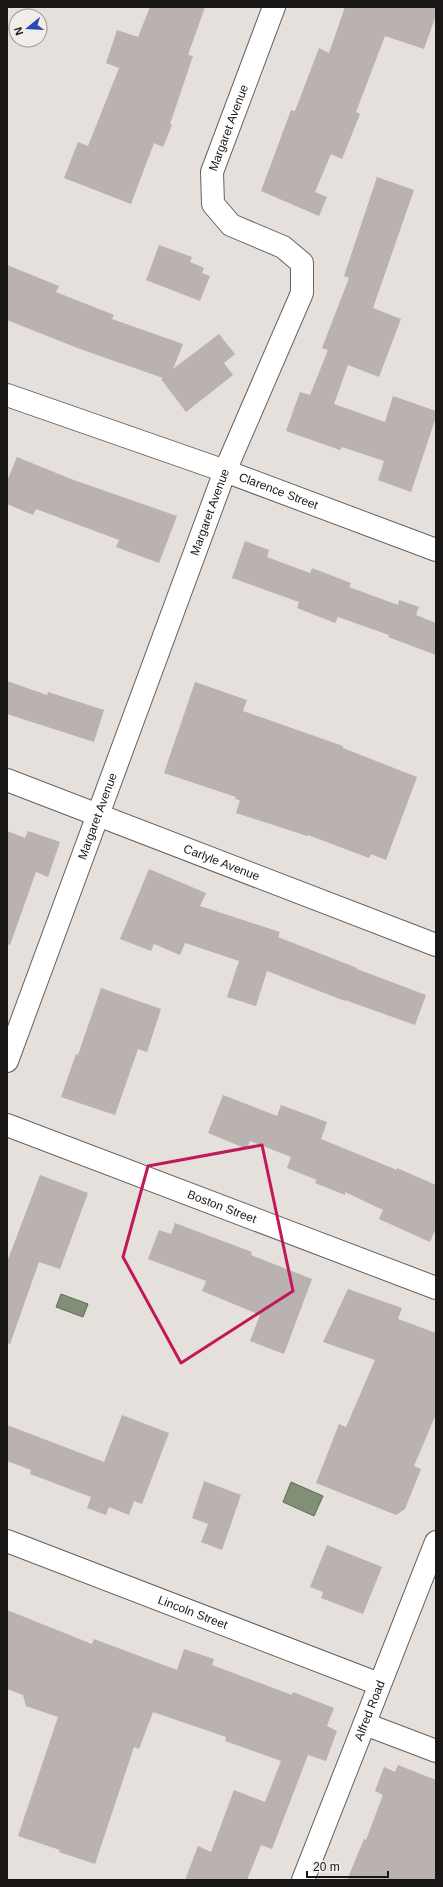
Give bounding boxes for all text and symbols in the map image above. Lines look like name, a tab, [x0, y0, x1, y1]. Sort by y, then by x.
north arrow	[8, 8, 48, 48]
text: N	[12, 25, 25, 37]
street label: Margaret Avenue	[206, 82, 251, 173]
street label: Margaret Avenue	[187, 467, 232, 558]
street label: Clarence Street	[237, 470, 321, 512]
street label: Margaret Avenue	[75, 771, 120, 861]
street label: Carlyle Avenue	[182, 842, 262, 884]
street label: Boston Street	[185, 1187, 259, 1226]
street label: Lincoln Street	[156, 1593, 230, 1632]
street label: Alfred Road	[352, 1679, 388, 1743]
scale bar	[307, 1853, 388, 1879]
text: 20 m	[313, 1860, 340, 1874]

